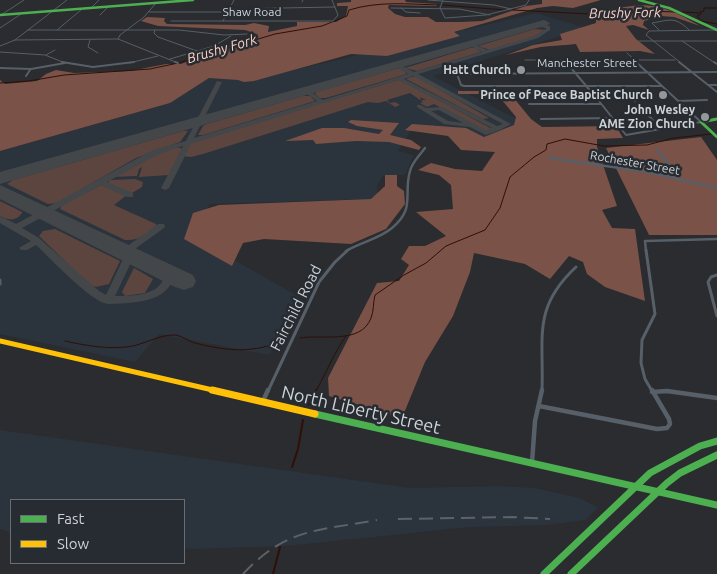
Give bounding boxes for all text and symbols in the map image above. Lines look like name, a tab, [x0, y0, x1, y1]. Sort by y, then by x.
water label: Brushy Fork	[589, 4, 661, 22]
street label: Shaw Road	[222, 5, 282, 19]
water label: Brushy Fork	[185, 31, 259, 67]
street label: Manchester Street	[537, 56, 637, 70]
place label: Hatt Church	[443, 63, 511, 77]
marker: Hatt Church	[515, 64, 527, 76]
place label: Prince of Peace Baptist Church	[480, 88, 653, 102]
marker: Prince of Peace Baptist Church	[657, 89, 669, 101]
place label: John Wesley AME Zion Church	[599, 103, 695, 131]
marker: John Wesley AME Zion Church	[699, 111, 711, 123]
street label: Rochester Street	[589, 148, 681, 178]
street label: Fairchild Road	[267, 262, 325, 354]
street label: North Liberty Street	[279, 381, 443, 439]
legend	[10, 499, 185, 564]
text: Fast	[57, 510, 84, 527]
text: Slow	[57, 535, 89, 552]

